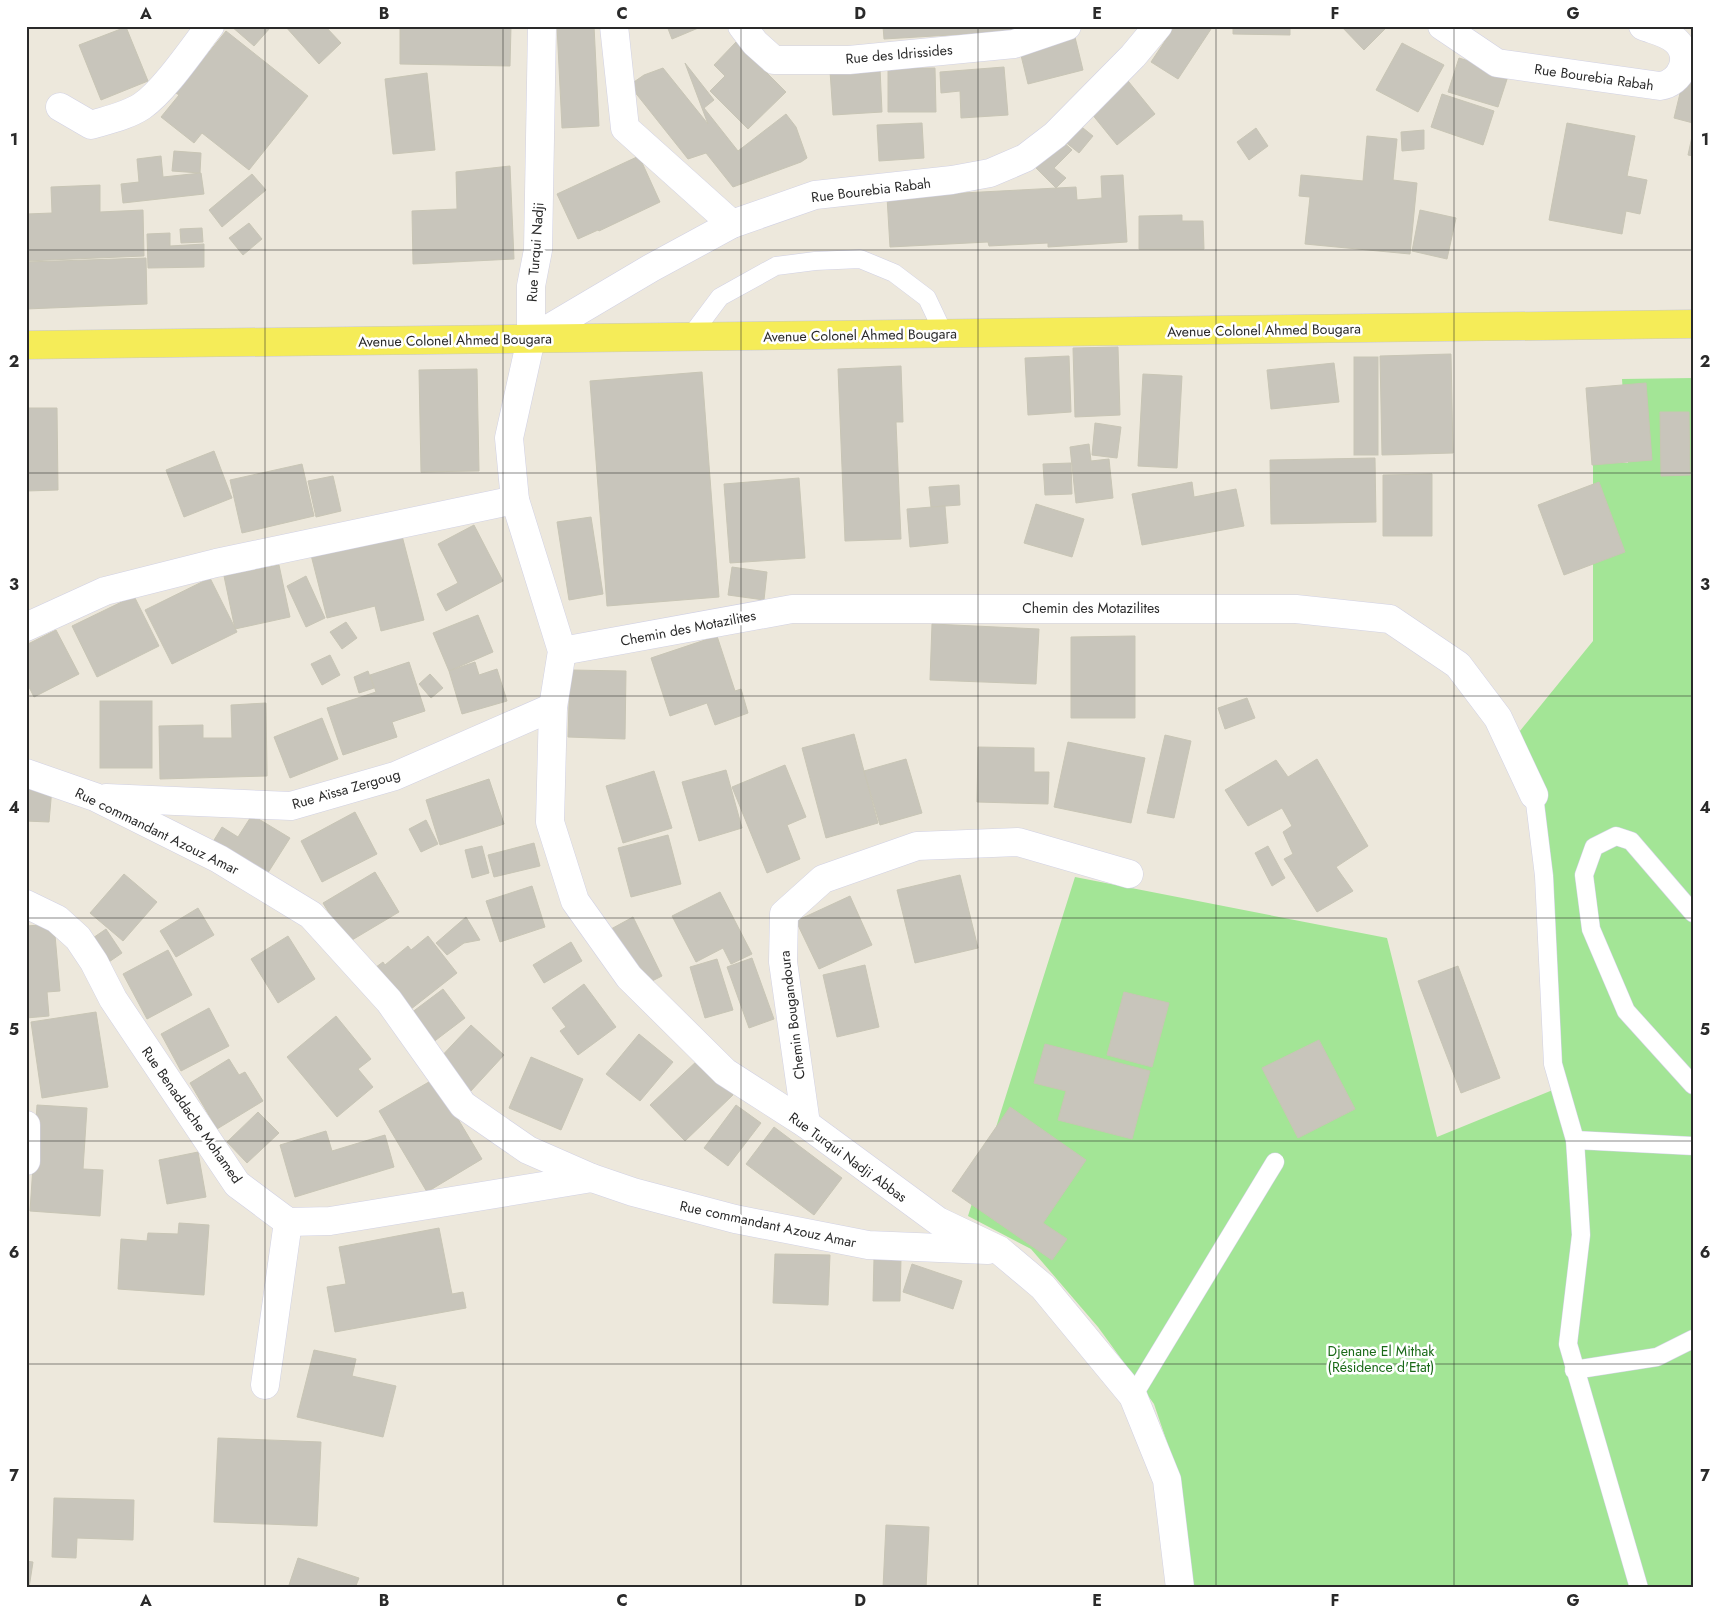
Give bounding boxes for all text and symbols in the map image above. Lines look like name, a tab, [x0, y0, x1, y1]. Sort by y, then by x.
text: A	[139, 2, 152, 25]
text: B	[379, 2, 389, 25]
text: C	[616, 2, 628, 25]
text: D	[854, 2, 866, 25]
text: E	[1092, 2, 1102, 25]
text: F	[1331, 2, 1339, 25]
text: G	[1566, 2, 1580, 25]
street label: Rue des Idrissides	[845, 39, 954, 69]
street label: Rue Bourebia Rabah	[1533, 59, 1655, 95]
text: 1	[10, 128, 18, 151]
text: 1	[1701, 128, 1709, 151]
street label: Rue Bourebia Rabah	[810, 173, 932, 207]
street label: Rue Turqui Nadji	[522, 202, 548, 302]
street label: Avenue Colonel Ahmed Bougara	[1167, 318, 1361, 342]
street label: Avenue Colonel Ahmed Bougara	[763, 323, 957, 347]
street label: Avenue Colonel Ahmed Bougara	[358, 328, 552, 352]
text: 2	[9, 350, 19, 373]
text: 2	[1700, 350, 1710, 373]
text: 3	[9, 573, 19, 596]
text: 3	[1700, 573, 1710, 596]
street label: Chemin des Motazilites	[1022, 598, 1160, 618]
street label: Chemin des Motazilites	[619, 605, 758, 651]
street label: Rue Aïssa Zergoug	[290, 764, 402, 814]
street label: Rue commandant Azouz Amar	[72, 783, 242, 880]
text: 4	[8, 796, 20, 819]
text: 4	[1699, 796, 1711, 819]
street label: Chemin Bougandoura	[774, 949, 810, 1081]
text: 5	[9, 1018, 19, 1041]
text: 5	[1700, 1018, 1710, 1041]
street label: Rue Benaddache Mohamed	[137, 1042, 247, 1188]
street label: Rue Turqui Nadji Abbas	[785, 1107, 911, 1207]
street label: Rue commandant Azouz Amar	[678, 1196, 858, 1253]
text: 6	[9, 1241, 19, 1264]
text: 6	[1700, 1241, 1710, 1264]
park label: Djenane El Mithak (Résidence d'Etat)	[1328, 1341, 1435, 1377]
text: 7	[9, 1464, 19, 1487]
text: 7	[1700, 1464, 1710, 1487]
text: A	[139, 1589, 152, 1612]
text: B	[379, 1589, 389, 1612]
text: C	[616, 1589, 628, 1612]
text: D	[854, 1589, 866, 1612]
text: E	[1092, 1589, 1102, 1612]
text: F	[1331, 1589, 1339, 1612]
text: G	[1566, 1589, 1580, 1612]

